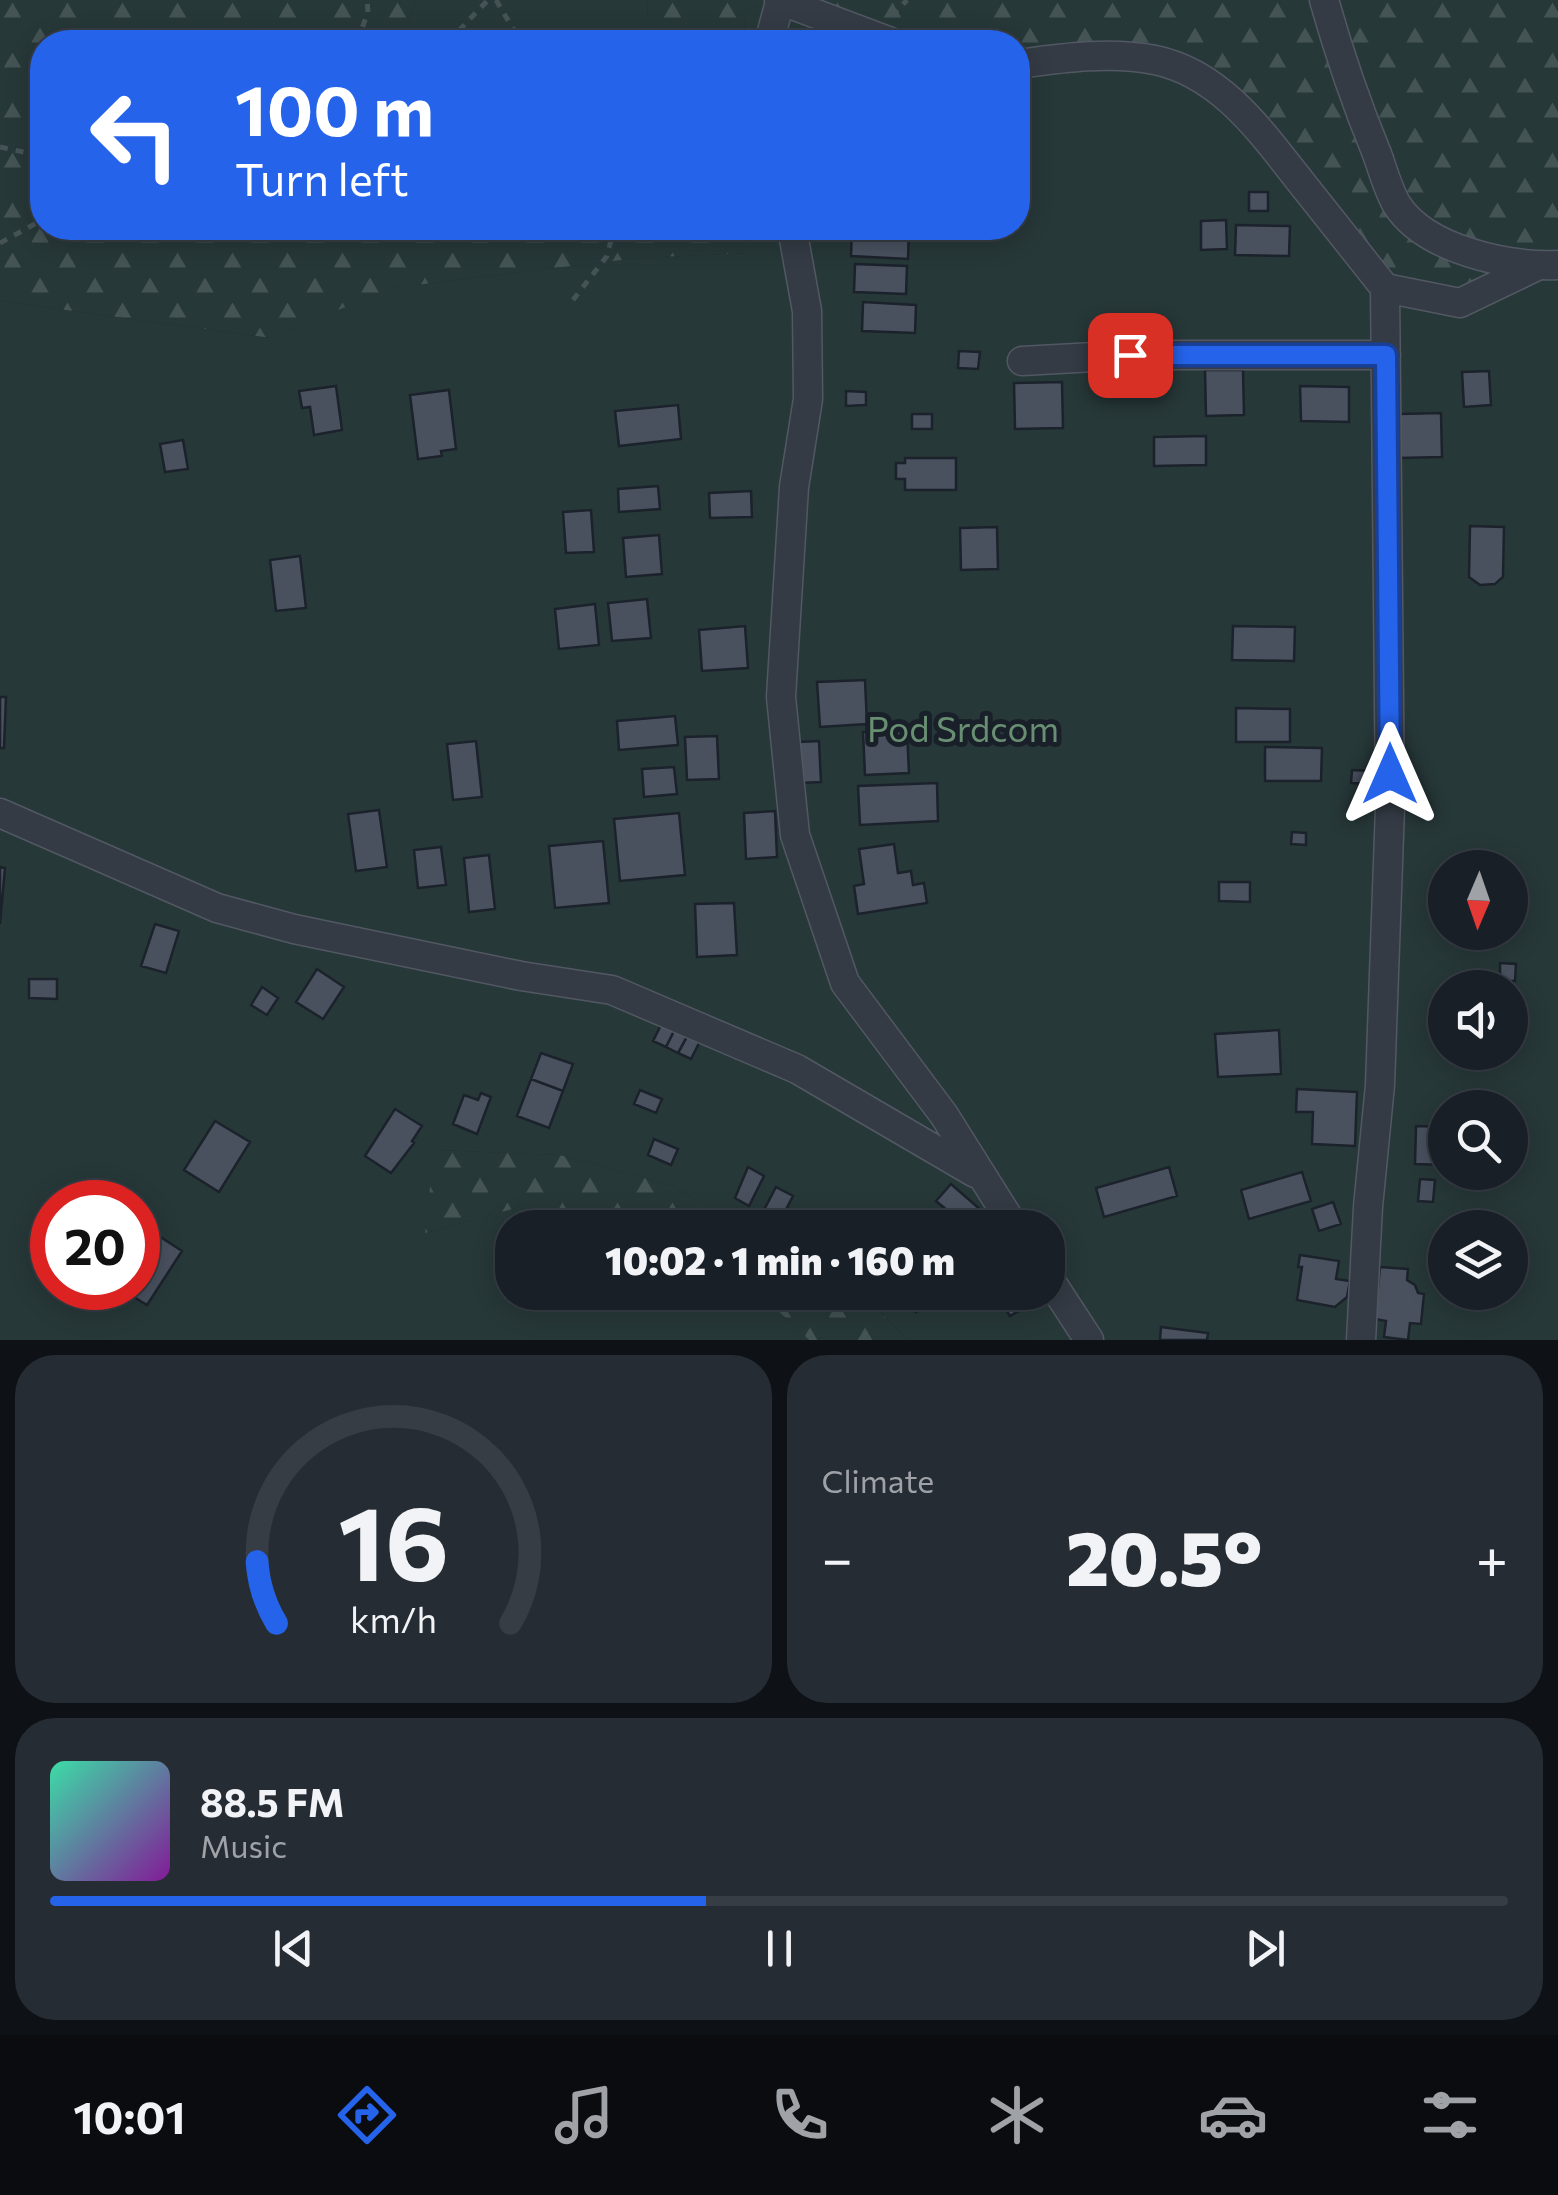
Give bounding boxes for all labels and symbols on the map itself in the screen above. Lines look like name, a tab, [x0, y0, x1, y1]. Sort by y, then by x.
pin	[1088, 313, 1173, 398]
park label: Pod Srdcom	[867, 706, 1059, 749]
position arrow	[1338, 722, 1442, 826]
north arrow	[1428, 850, 1528, 950]
speed limit sign: 20	[30, 1180, 160, 1310]

